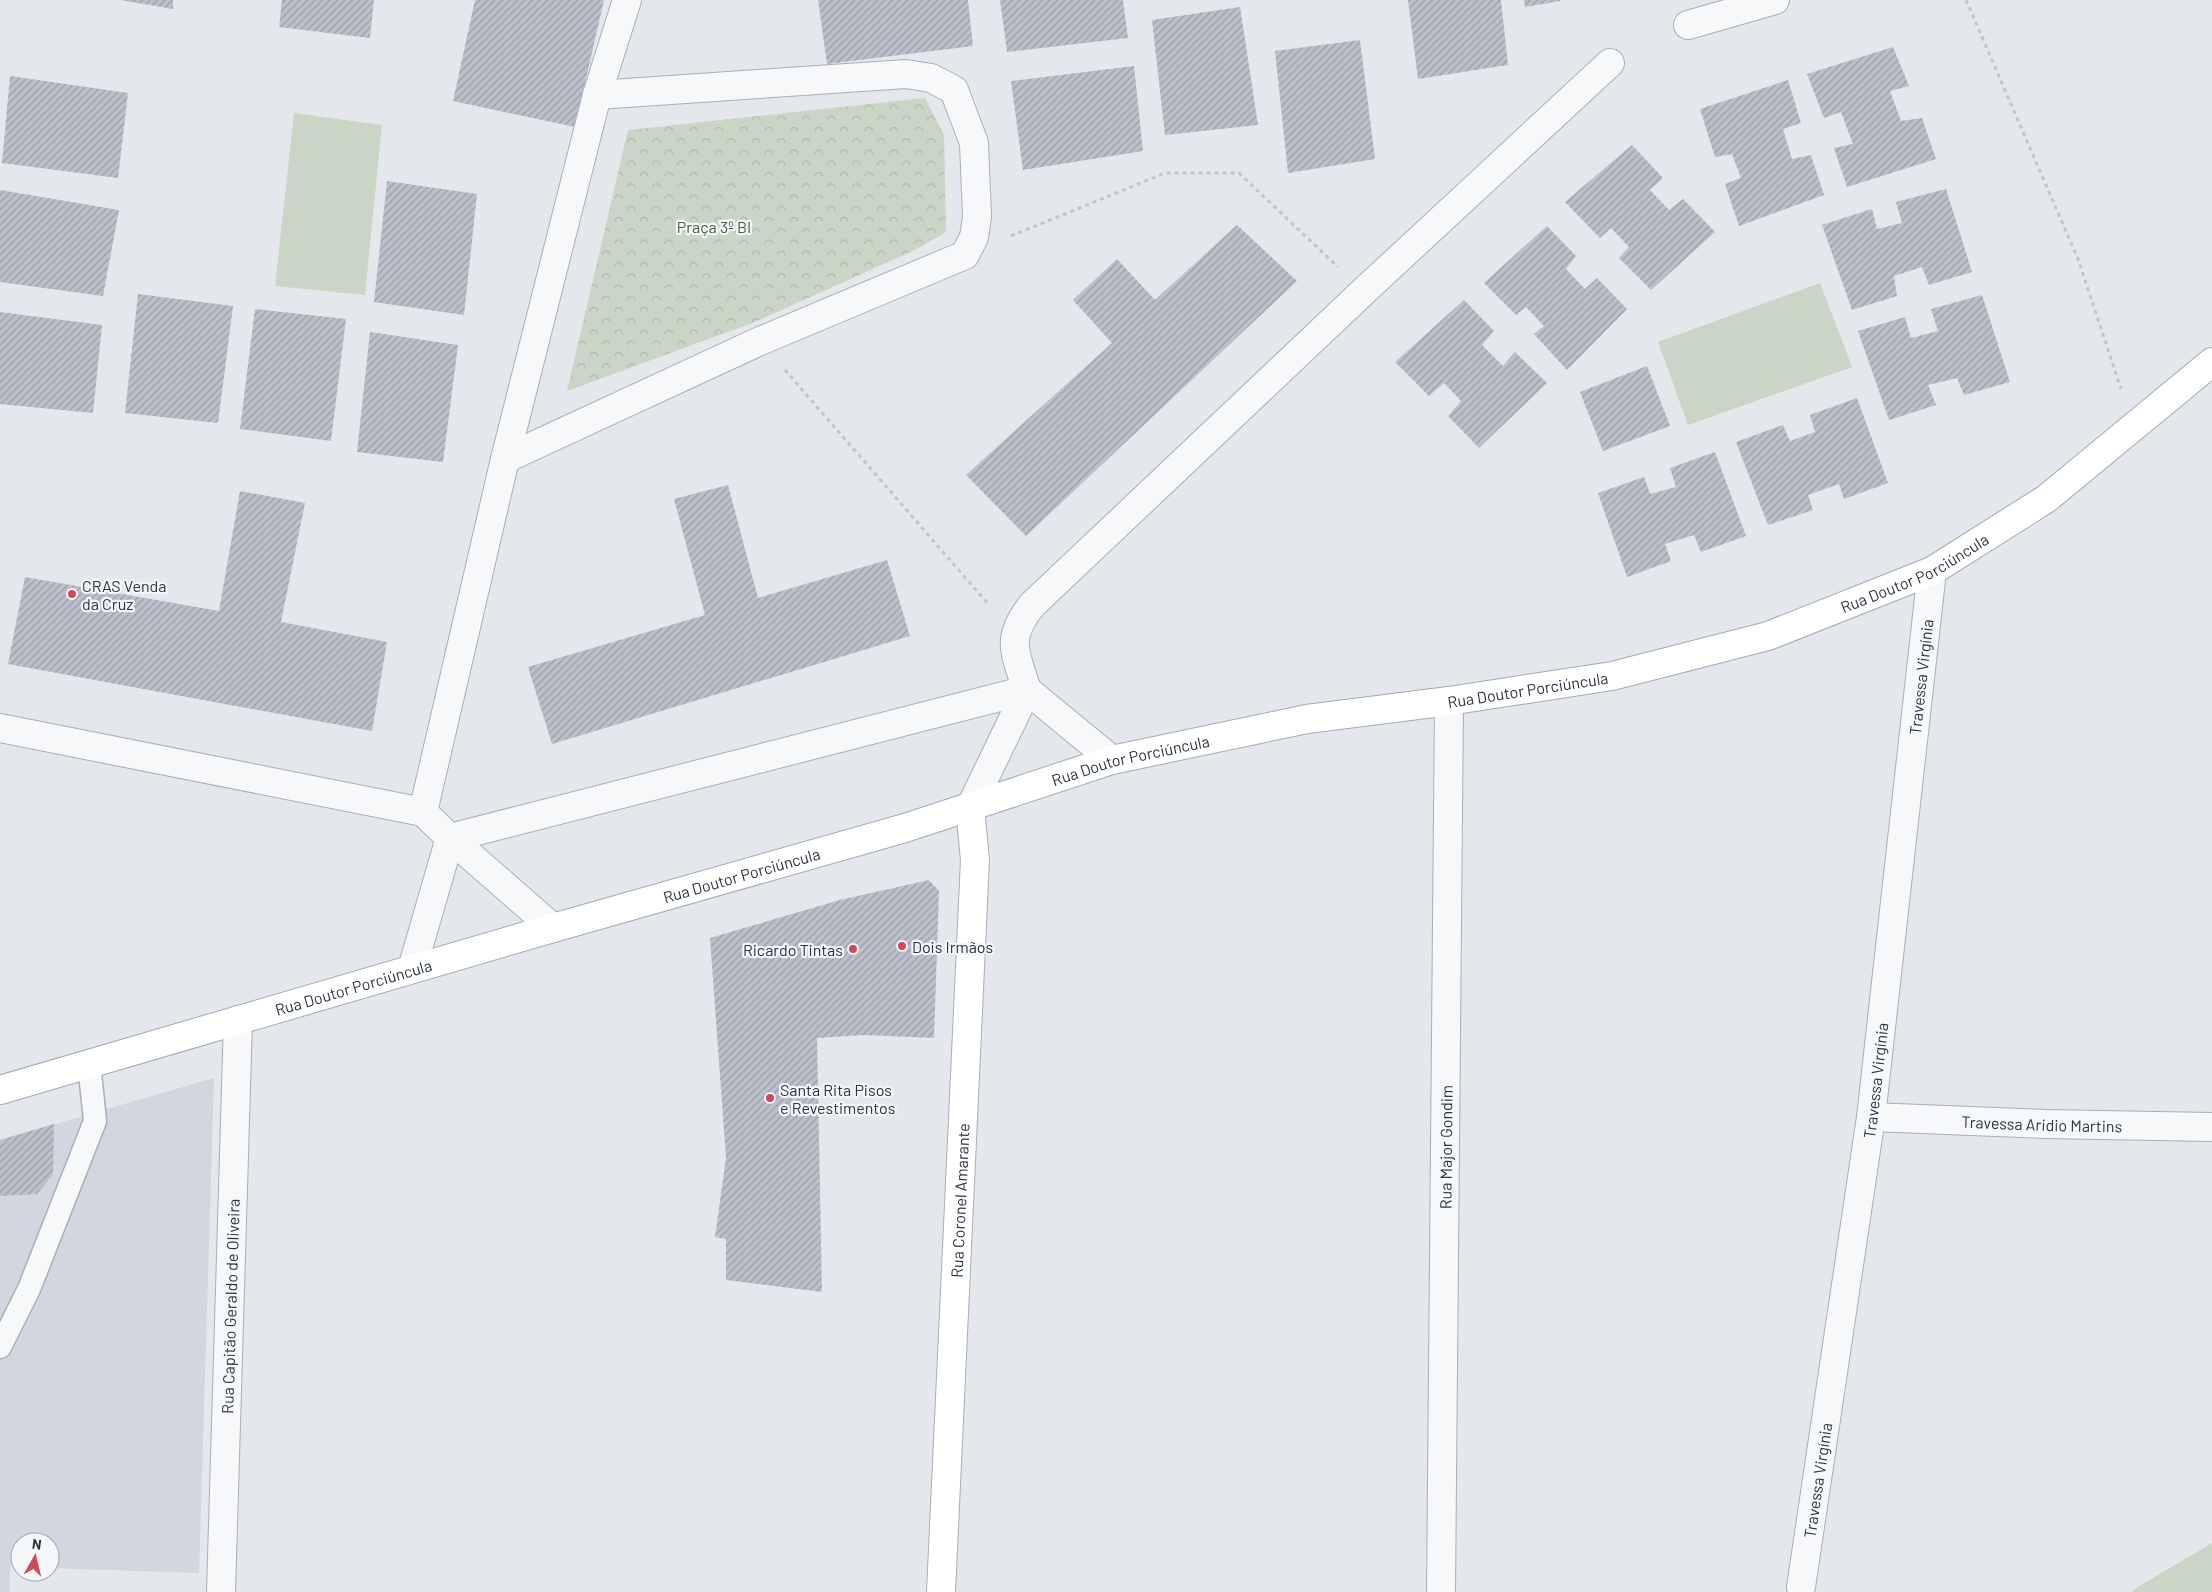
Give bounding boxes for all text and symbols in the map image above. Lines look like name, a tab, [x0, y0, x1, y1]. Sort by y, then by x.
park label: Praça 3º BI	[677, 217, 751, 236]
street label: Rua Doutor Porciúncula	[1837, 529, 1991, 616]
place label: CRAS Venda da Cruz	[82, 576, 166, 613]
marker: CRAS Venda da Cruz	[66, 588, 78, 600]
street label: Travessa Virgínia	[1904, 618, 1936, 736]
street label: Rua Doutor Porciúncula	[1446, 667, 1609, 711]
street label: Rua Doutor Porciúncula	[1049, 730, 1211, 789]
street label: Rua Doutor Porciúncula	[661, 843, 822, 906]
place label: Dois Irmãos	[912, 937, 993, 956]
place label: Ricardo Tintas	[743, 940, 843, 959]
marker: Dois Irmãos	[896, 940, 908, 952]
marker: Ricardo Tintas	[847, 943, 859, 955]
street label: Rua Doutor Porciúncula	[273, 955, 434, 1018]
street label: Travessa Virgínia	[1858, 1021, 1891, 1140]
place label: Santa Rita Pisos e Revestimentos	[780, 1080, 895, 1117]
street label: Rua Major Gondim	[1435, 1085, 1455, 1209]
marker: Santa Rita Pisos e Revestimentos	[764, 1092, 776, 1104]
street label: Travessa Aridio Martins	[1961, 1111, 2122, 1135]
street label: Rua Coronel Amarante	[946, 1123, 972, 1278]
street label: Rua Capitão Geraldo de Oliveira	[217, 1198, 242, 1414]
street label: Travessa Virgínia	[1799, 1421, 1835, 1539]
north arrow	[10, 1532, 60, 1582]
text: N	[31, 1535, 43, 1553]

